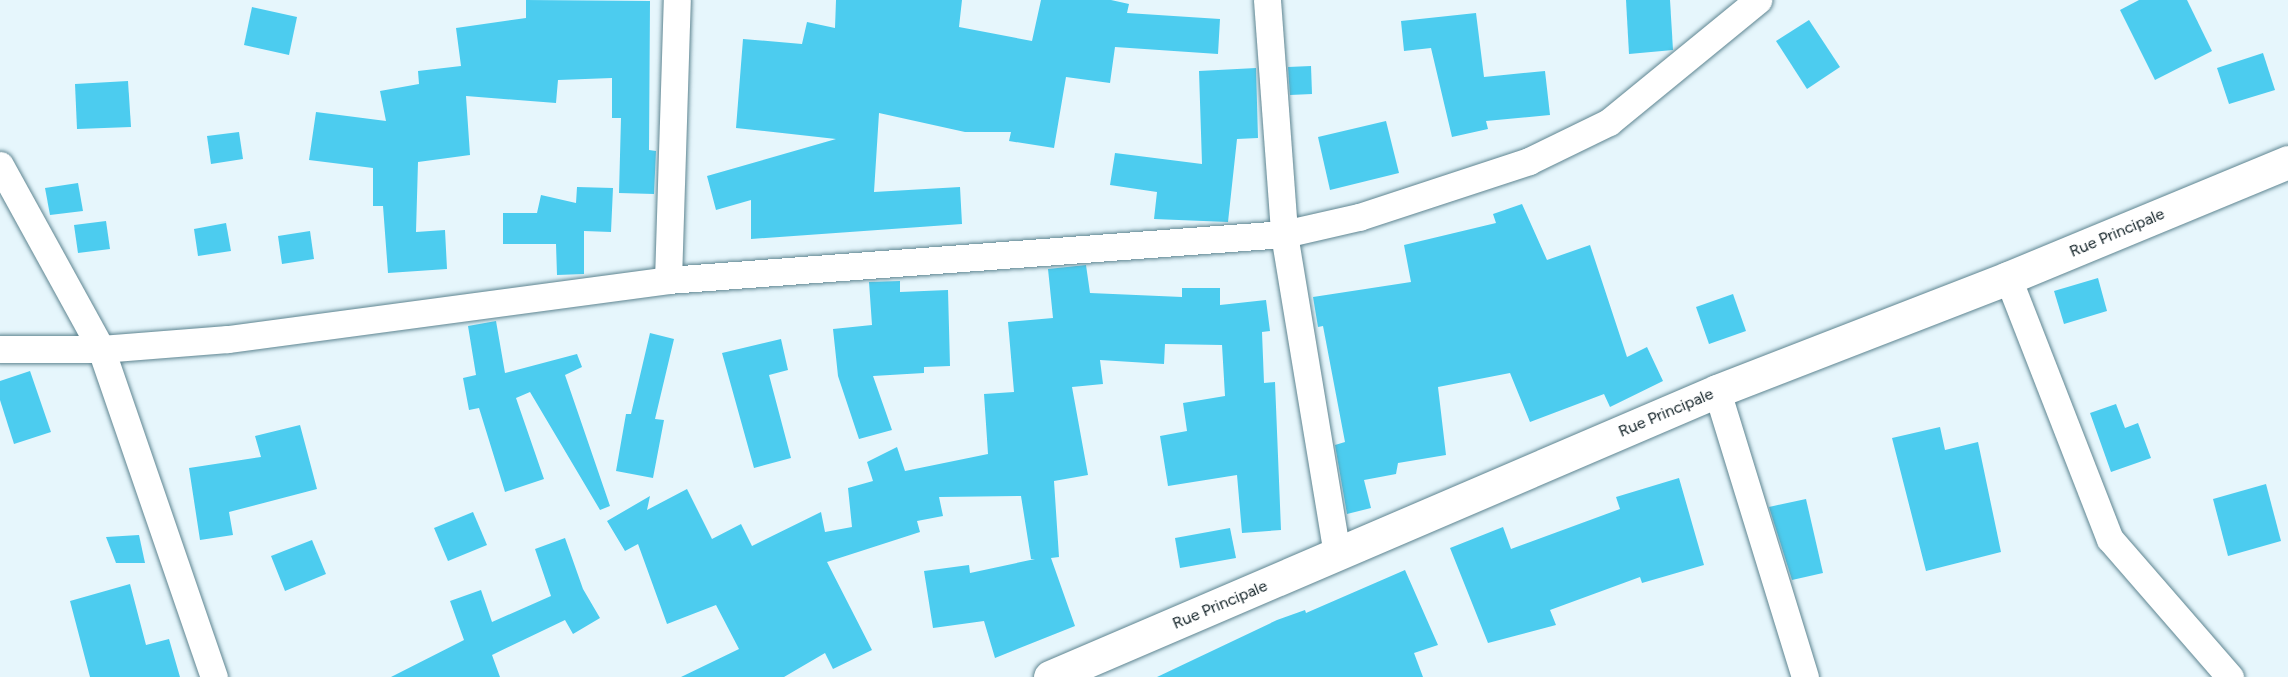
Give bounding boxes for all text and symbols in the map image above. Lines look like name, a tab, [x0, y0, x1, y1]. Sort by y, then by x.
street label: Rue Principale	[2067, 204, 2167, 262]
street label: Rue Principale	[1616, 384, 1716, 442]
street label: Rue Principale	[1170, 576, 1270, 634]

